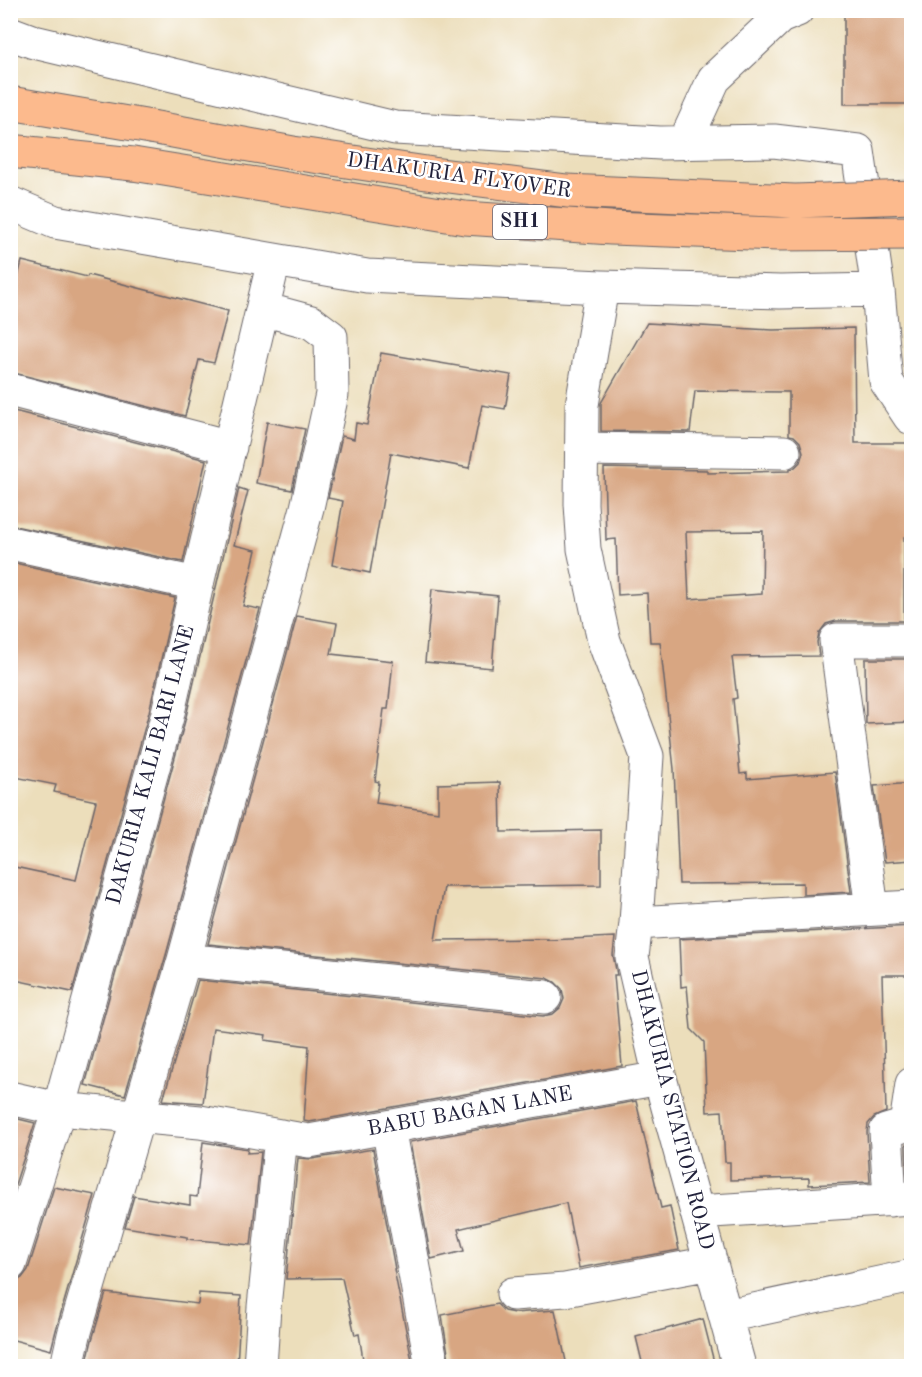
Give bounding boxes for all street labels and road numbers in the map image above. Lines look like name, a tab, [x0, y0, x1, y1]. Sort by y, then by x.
street label: DHAKURIA FLYOVER	[345, 150, 573, 202]
road number: SH1	[493, 205, 547, 239]
street label: DAKURIA KALI BARI LANE	[104, 623, 198, 907]
street label: DHAKURIA STATION ROAD	[627, 968, 717, 1252]
street label: BABU BAGAN LANE	[366, 1084, 574, 1140]

